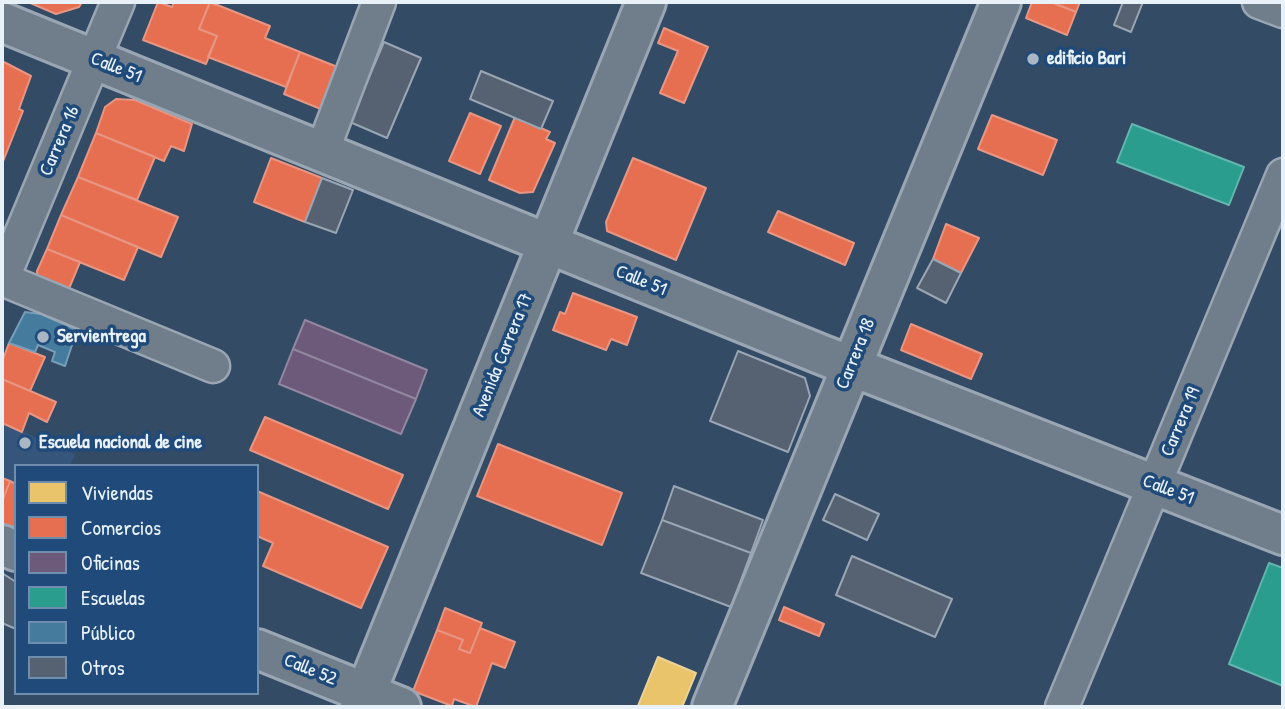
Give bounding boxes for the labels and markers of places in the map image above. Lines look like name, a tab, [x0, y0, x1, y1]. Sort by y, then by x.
place label: edificio Bari	[1047, 48, 1126, 70]
marker: edificio Bari	[1025, 51, 1041, 67]
place label: Servientrega	[57, 326, 146, 348]
marker: Servientrega	[35, 329, 51, 345]
place label: Escuela nacional de cine	[39, 432, 202, 454]
marker: Escuela nacional de cine	[17, 435, 33, 451]

